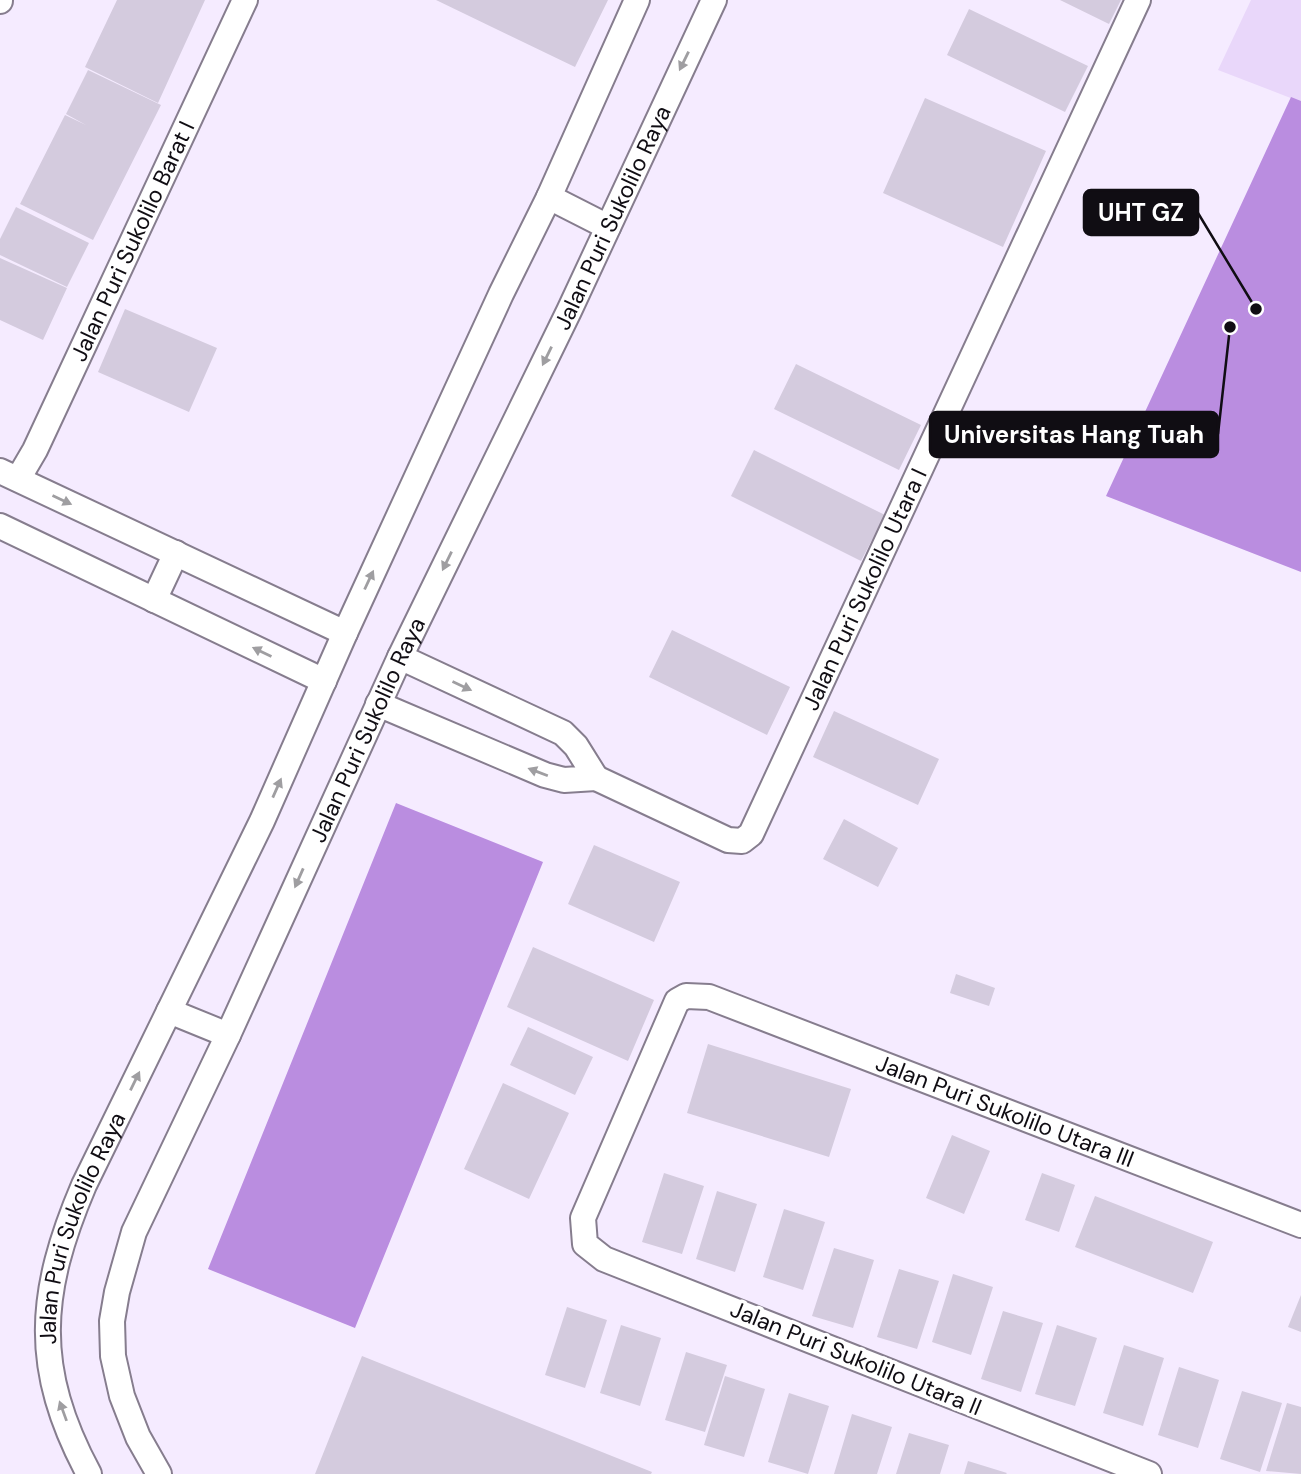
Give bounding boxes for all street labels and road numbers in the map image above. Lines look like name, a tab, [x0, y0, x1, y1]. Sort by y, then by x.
street label: Jalan Puri Sukolilo Raya	[547, 101, 678, 335]
street label: Jalan Puri Sukolilo Barat I	[63, 116, 201, 366]
street label: Jalan Puri Sukolilo Utara I	[795, 464, 934, 715]
street label: Jalan Puri Sukolilo Raya	[303, 612, 432, 847]
street label: Jalan Puri Sukolilo Utara III	[872, 1048, 1138, 1174]
street label: Jalan Puri Sukolilo Raya	[33, 1107, 132, 1345]
street label: Jalan Puri Sukolilo Utara II	[726, 1294, 986, 1422]

